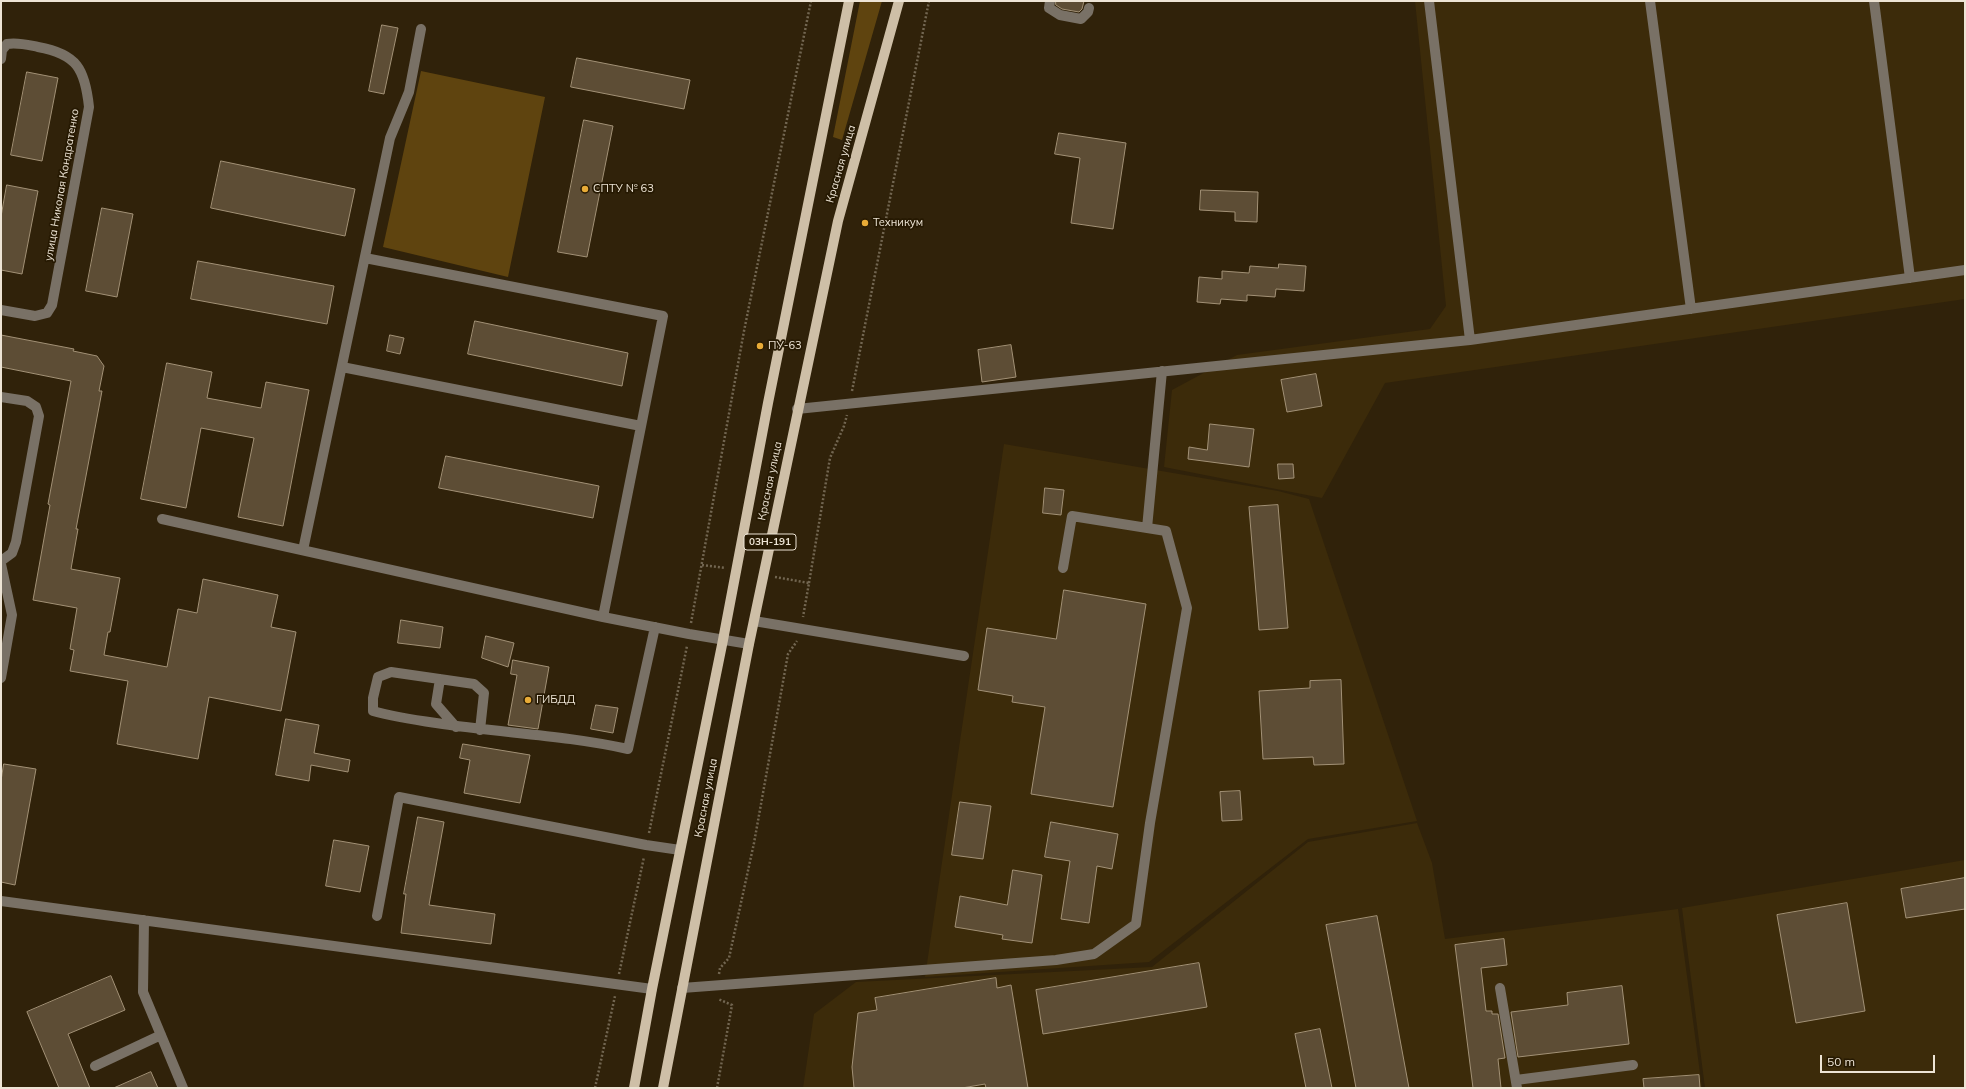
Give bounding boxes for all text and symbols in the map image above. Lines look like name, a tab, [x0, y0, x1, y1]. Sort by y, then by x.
street label: улица Николая Кондратенко	[42, 108, 82, 262]
street label: Красная улица	[824, 124, 858, 204]
place label: СПТУ № 63	[593, 182, 654, 196]
marker: СПТУ № 63	[580, 184, 590, 194]
place label: Техникум	[873, 216, 923, 230]
marker: Техникум	[860, 218, 870, 228]
place label: ПУ-63	[768, 339, 802, 353]
marker: ПУ-63	[755, 341, 765, 351]
street label: Красная улица	[755, 440, 785, 522]
road number: 03Н-191	[744, 534, 796, 550]
place label: ГИБДД	[536, 693, 575, 707]
marker: ГИБДД	[523, 695, 533, 705]
street label: Красная улица	[692, 757, 720, 839]
scale bar	[1822, 1047, 1937, 1073]
text: 50 m	[1827, 1054, 1855, 1069]

